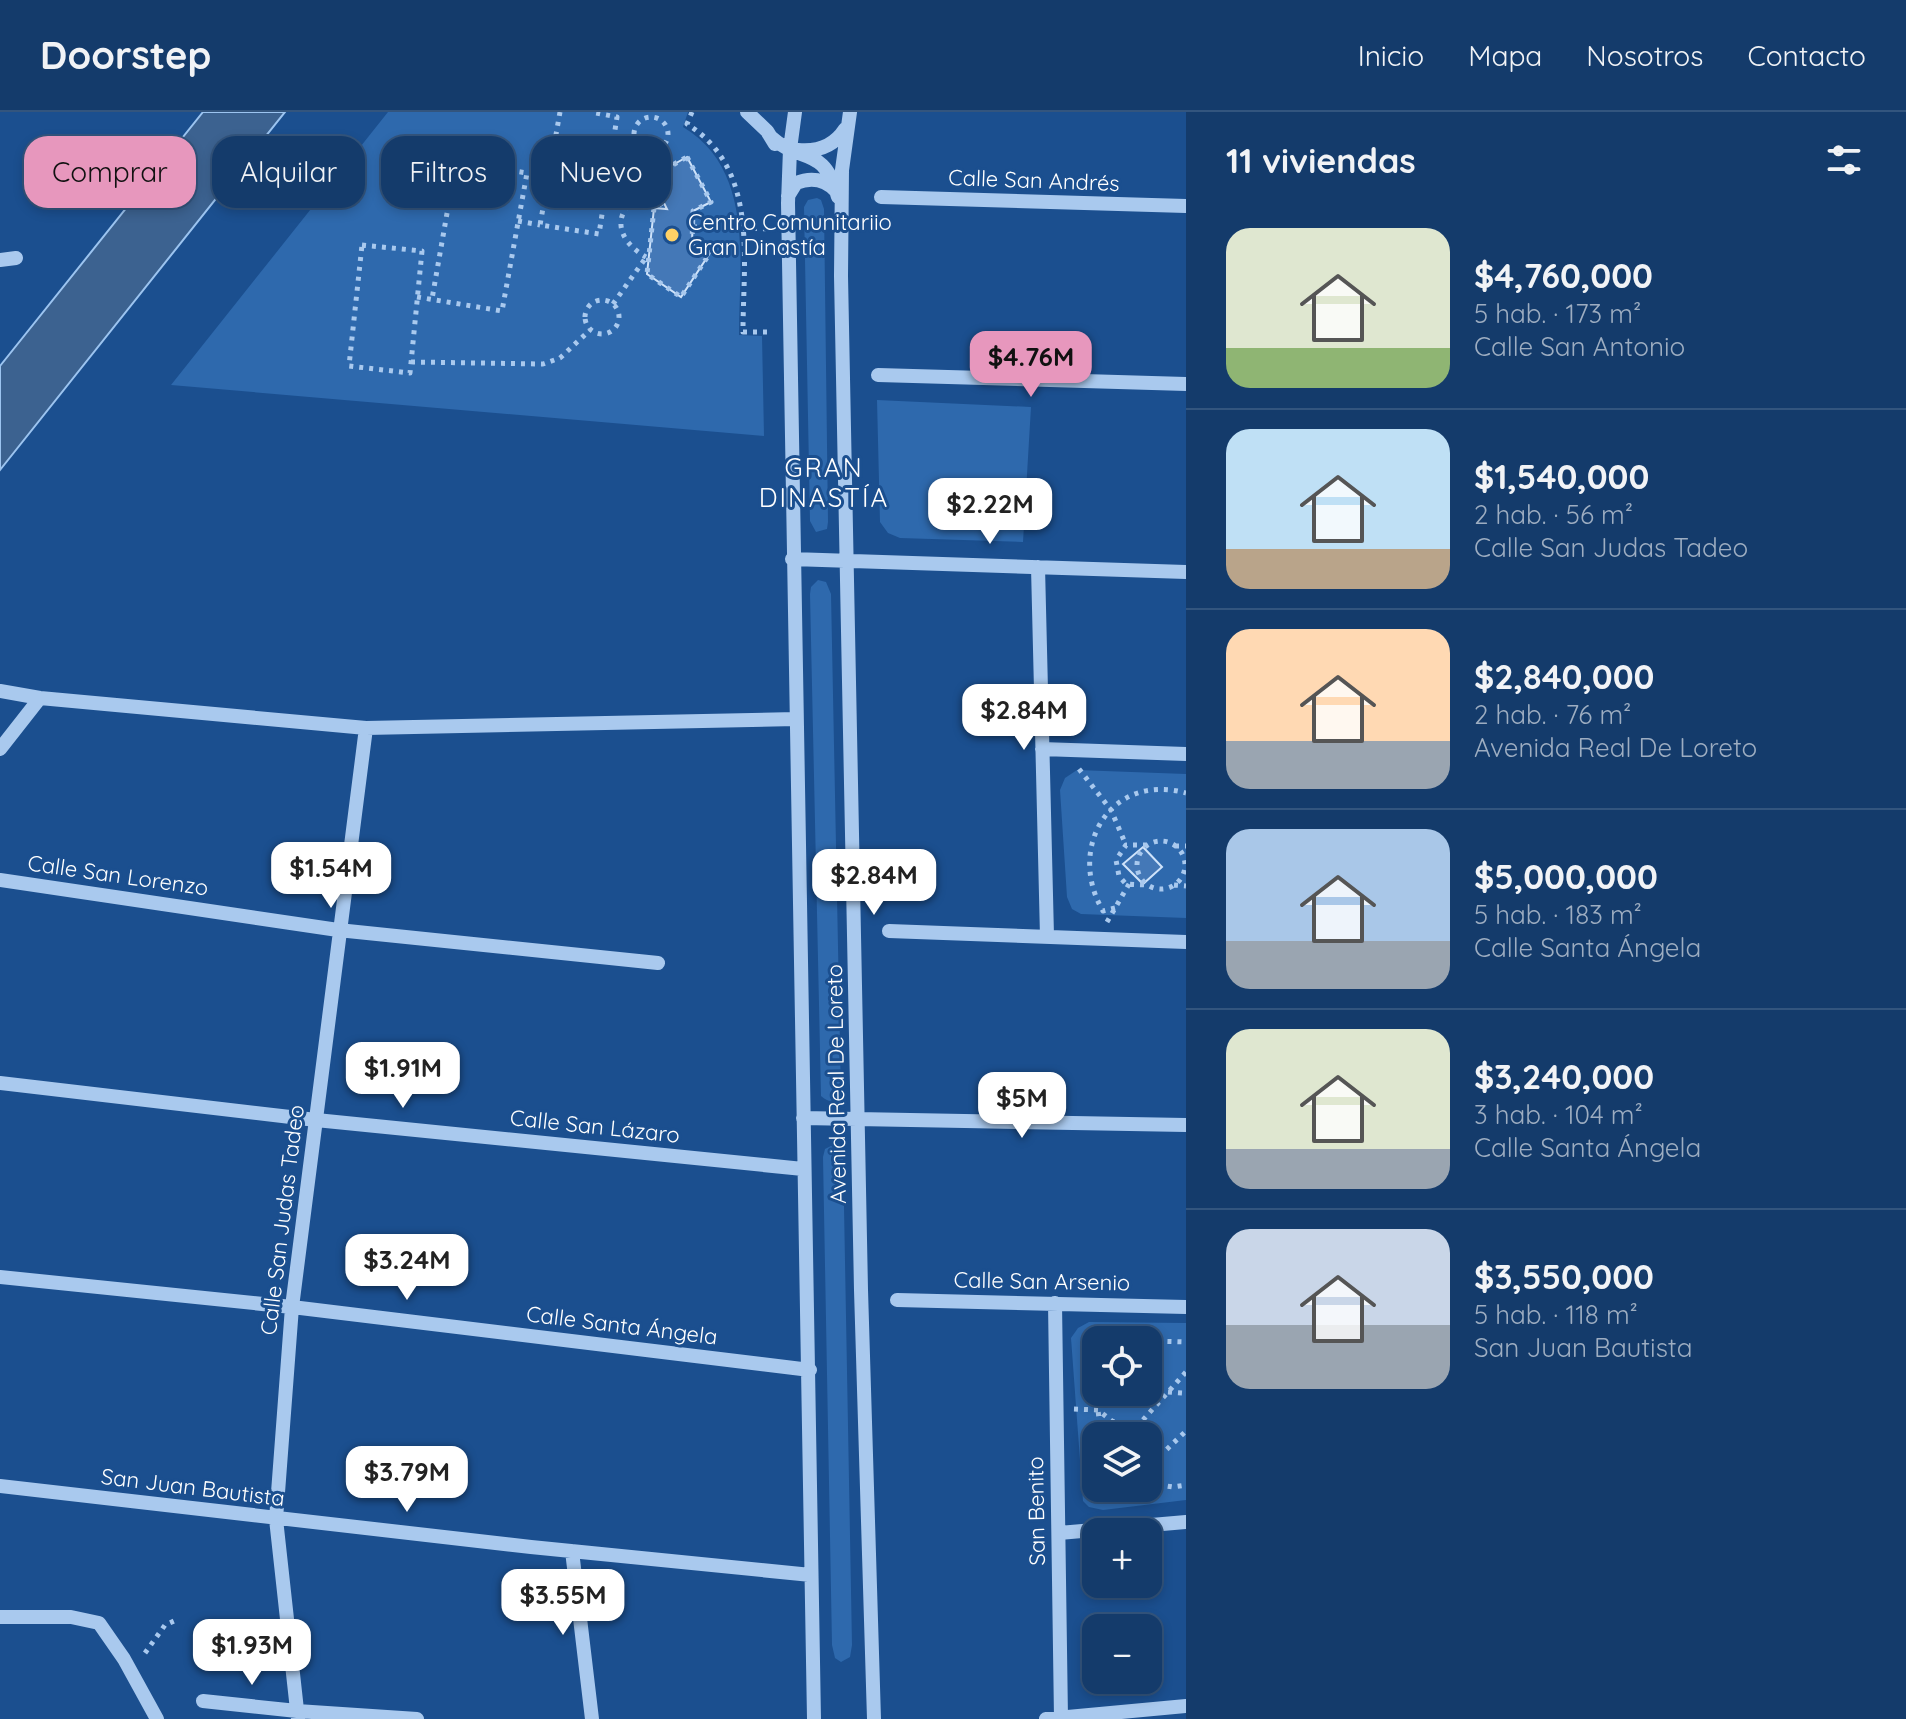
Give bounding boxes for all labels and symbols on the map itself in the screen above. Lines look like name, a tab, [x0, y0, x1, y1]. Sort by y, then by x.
street label: Calle San Andrés	[948, 163, 1120, 197]
place label: Centro Comunitariio Gran Dinastía	[688, 208, 892, 261]
marker: Centro Comunitariio Gran Dinastía	[663, 226, 681, 244]
pin: $4.76M	[966, 331, 1096, 399]
district label: GRAN DINASTÍA	[759, 451, 889, 514]
pin: $2.22M	[925, 478, 1055, 546]
pin: $2.84M	[959, 684, 1089, 752]
pin: $1.54M	[266, 842, 396, 910]
street label: Calle San Lorenzo	[26, 848, 210, 902]
pin: $2.84M	[809, 849, 939, 917]
street label: Avenida Real De Loreto	[820, 964, 852, 1204]
pin: $1.91M	[338, 1042, 468, 1110]
pin: $5M	[983, 1072, 1061, 1140]
street label: Calle San Judas Tadeo	[254, 1103, 310, 1337]
street label: Calle San Lázaro	[509, 1103, 681, 1149]
pin: $3.24M	[342, 1234, 472, 1302]
street label: Calle San Arsenio	[953, 1265, 1131, 1297]
street label: Calle Santa Ángela	[525, 1299, 719, 1351]
pin: $3.79M	[342, 1446, 472, 1514]
street label: San Benito	[1021, 1456, 1051, 1566]
street label: San Juan Bautista	[100, 1462, 286, 1512]
pin: $3.55M	[498, 1569, 628, 1637]
pin: $1.93M	[187, 1619, 317, 1687]

